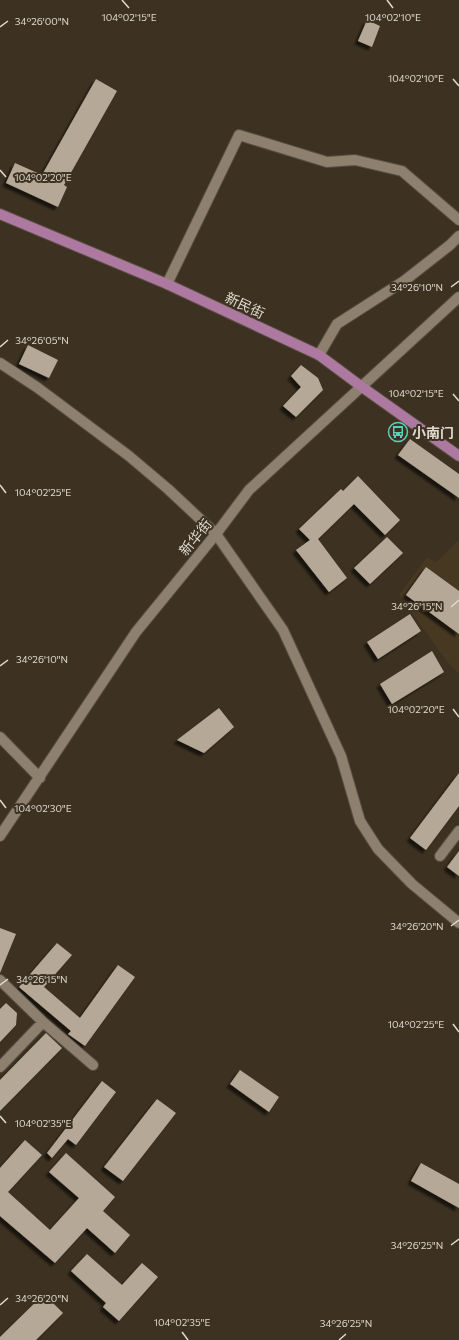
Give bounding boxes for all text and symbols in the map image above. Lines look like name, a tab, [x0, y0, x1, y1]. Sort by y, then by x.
text: 104°02'15"E	[101, 11, 157, 23]
text: 104°02'10"E	[365, 11, 421, 23]
text: 34°26'00"N	[15, 15, 69, 27]
text: 104°02'10"E	[388, 72, 444, 84]
text: 104°02'20"E	[14, 171, 72, 183]
text: 34°26'10"N	[391, 281, 443, 293]
street label: 新民街	[222, 288, 268, 322]
text: 34°26'05"N	[15, 334, 69, 346]
text: 104°02'15"E	[388, 387, 444, 399]
bus stop icon: 小南门	[387, 421, 409, 443]
place label: 小南门	[412, 424, 454, 441]
text: 104°02'25"E	[15, 486, 71, 498]
street label: 新华街	[175, 515, 215, 559]
text: 34°26'15"N	[391, 600, 443, 612]
text: 34°26'10"N	[16, 653, 68, 665]
text: 104°02'20"E	[387, 703, 445, 715]
text: 104°02'30"E	[14, 802, 72, 814]
text: 34°26'20"N	[390, 920, 444, 932]
text: 34°26'15"N	[16, 973, 68, 985]
text: 104°02'25"E	[388, 1018, 444, 1030]
text: 104°02'35"E	[15, 1117, 71, 1129]
text: 34°26'25"N	[391, 1239, 443, 1251]
text: 34°26'20"N	[15, 1292, 69, 1304]
text: 104°02'35"E	[154, 1316, 210, 1328]
text: 34°26'25"N	[320, 1317, 372, 1329]

